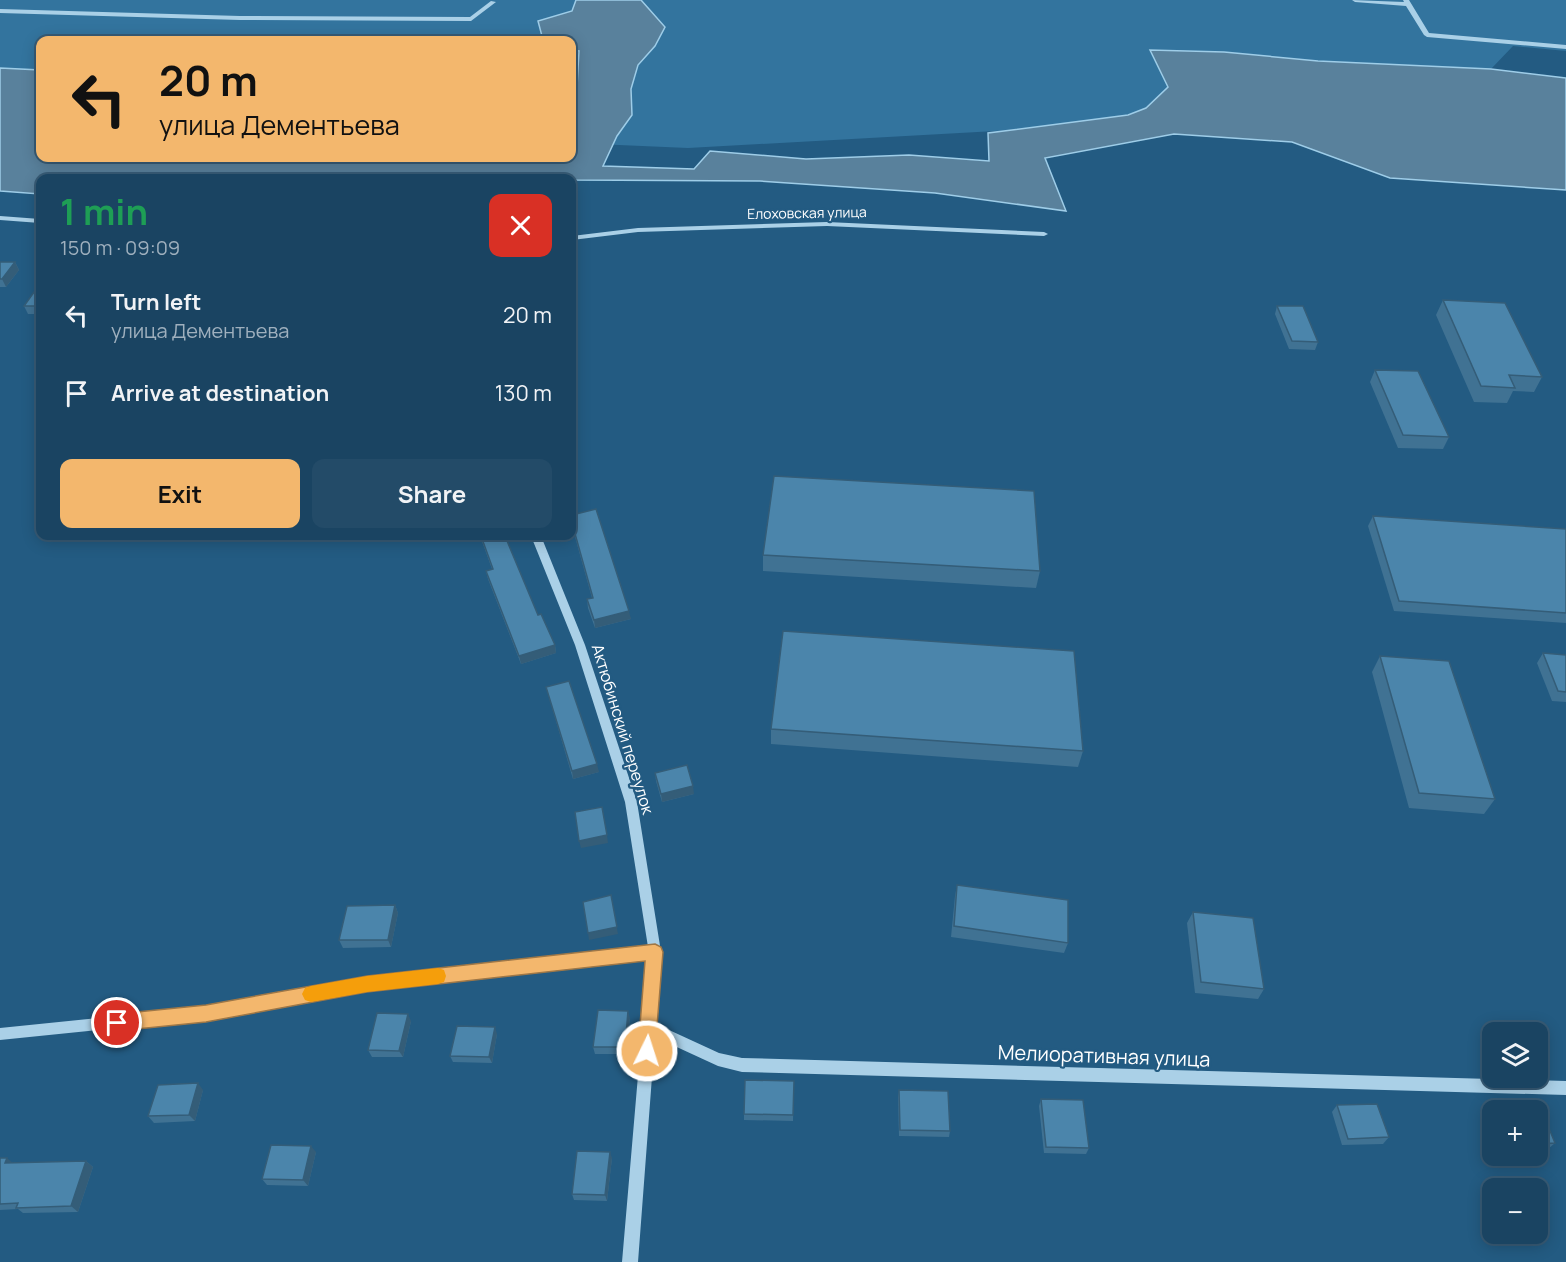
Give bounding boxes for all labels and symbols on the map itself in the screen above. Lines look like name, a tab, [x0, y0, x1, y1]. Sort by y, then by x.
street label: Елоховская улица	[747, 202, 867, 223]
street label: Актюбинский переулок	[587, 641, 660, 818]
pin	[91, 997, 142, 1048]
position arrow	[615, 1019, 679, 1083]
street label: Мелиоративная улица	[997, 1038, 1211, 1073]

